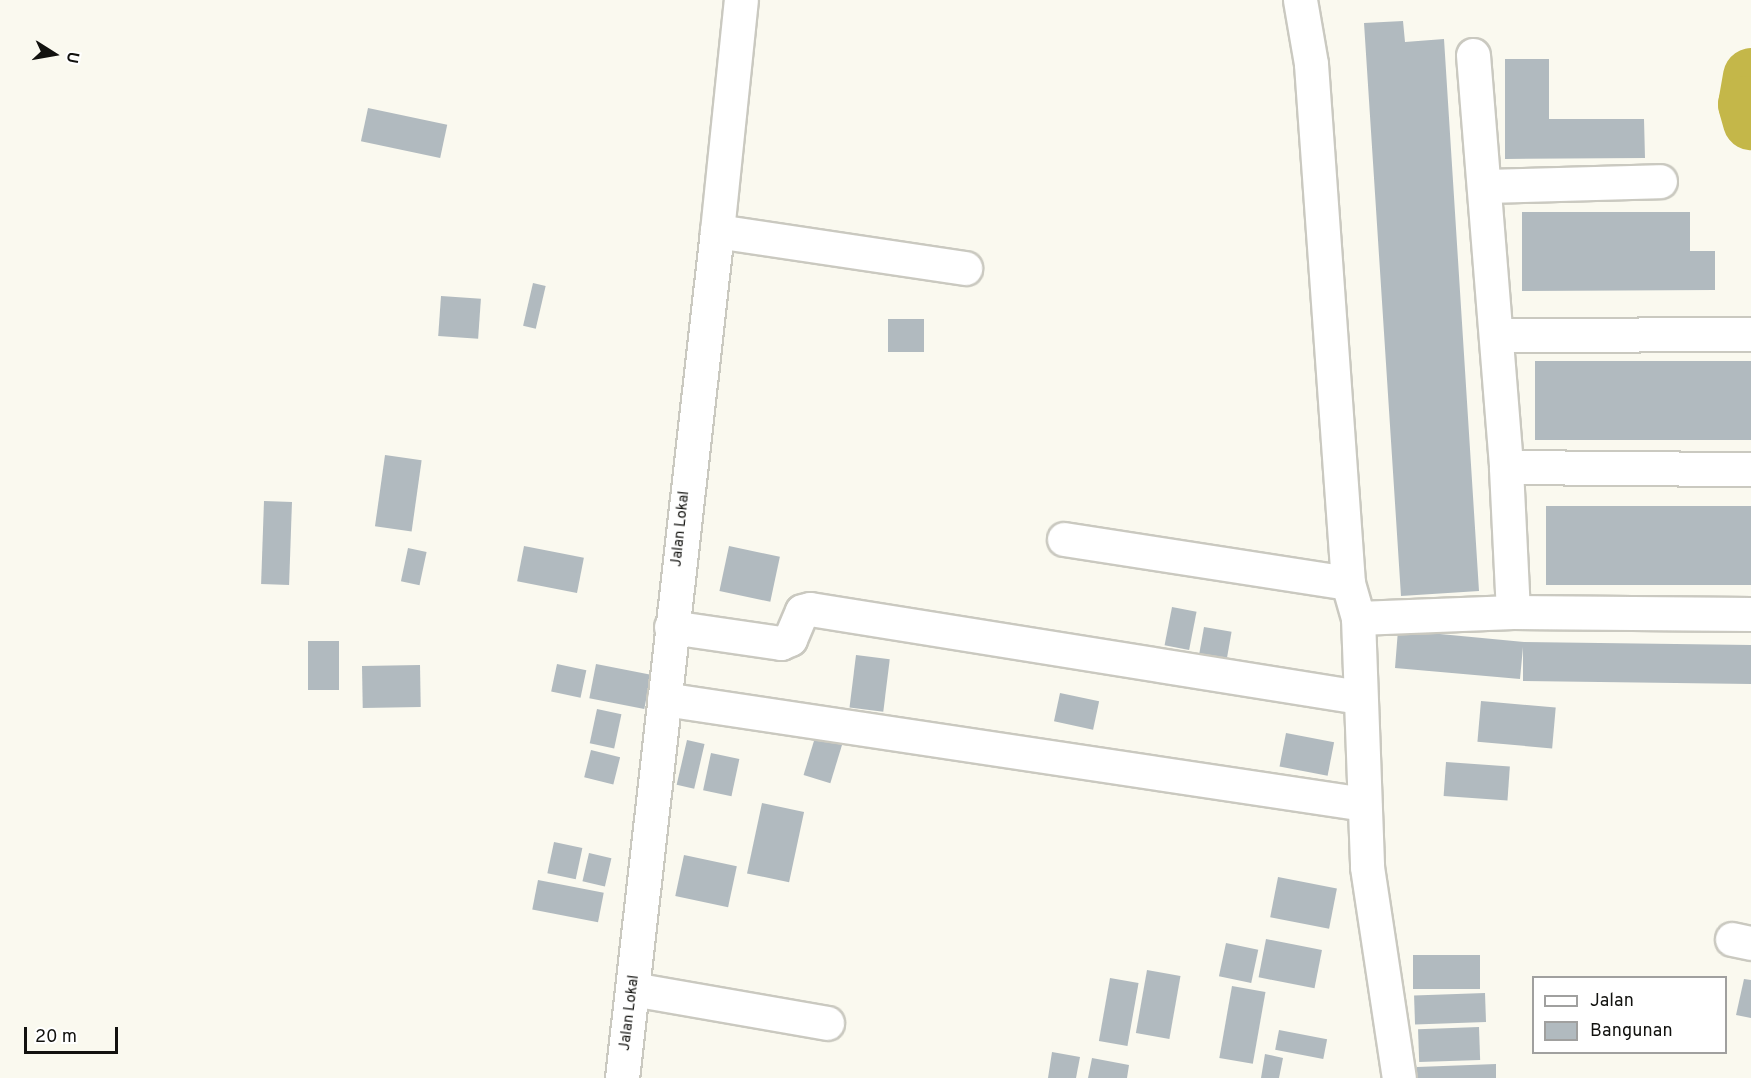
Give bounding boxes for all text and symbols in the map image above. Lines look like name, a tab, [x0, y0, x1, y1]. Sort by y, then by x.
north arrow	[24, 24, 84, 84]
text: U	[61, 50, 83, 65]
street label: Jalan Lokal	[668, 490, 694, 568]
street label: Jalan Lokal	[616, 974, 644, 1052]
legend	[1532, 976, 1727, 1054]
text: Jalan	[1590, 990, 1634, 1013]
scale bar	[27, 1015, 122, 1053]
text: Bangunan	[1590, 1020, 1673, 1043]
text: 20 m	[35, 1026, 77, 1049]

